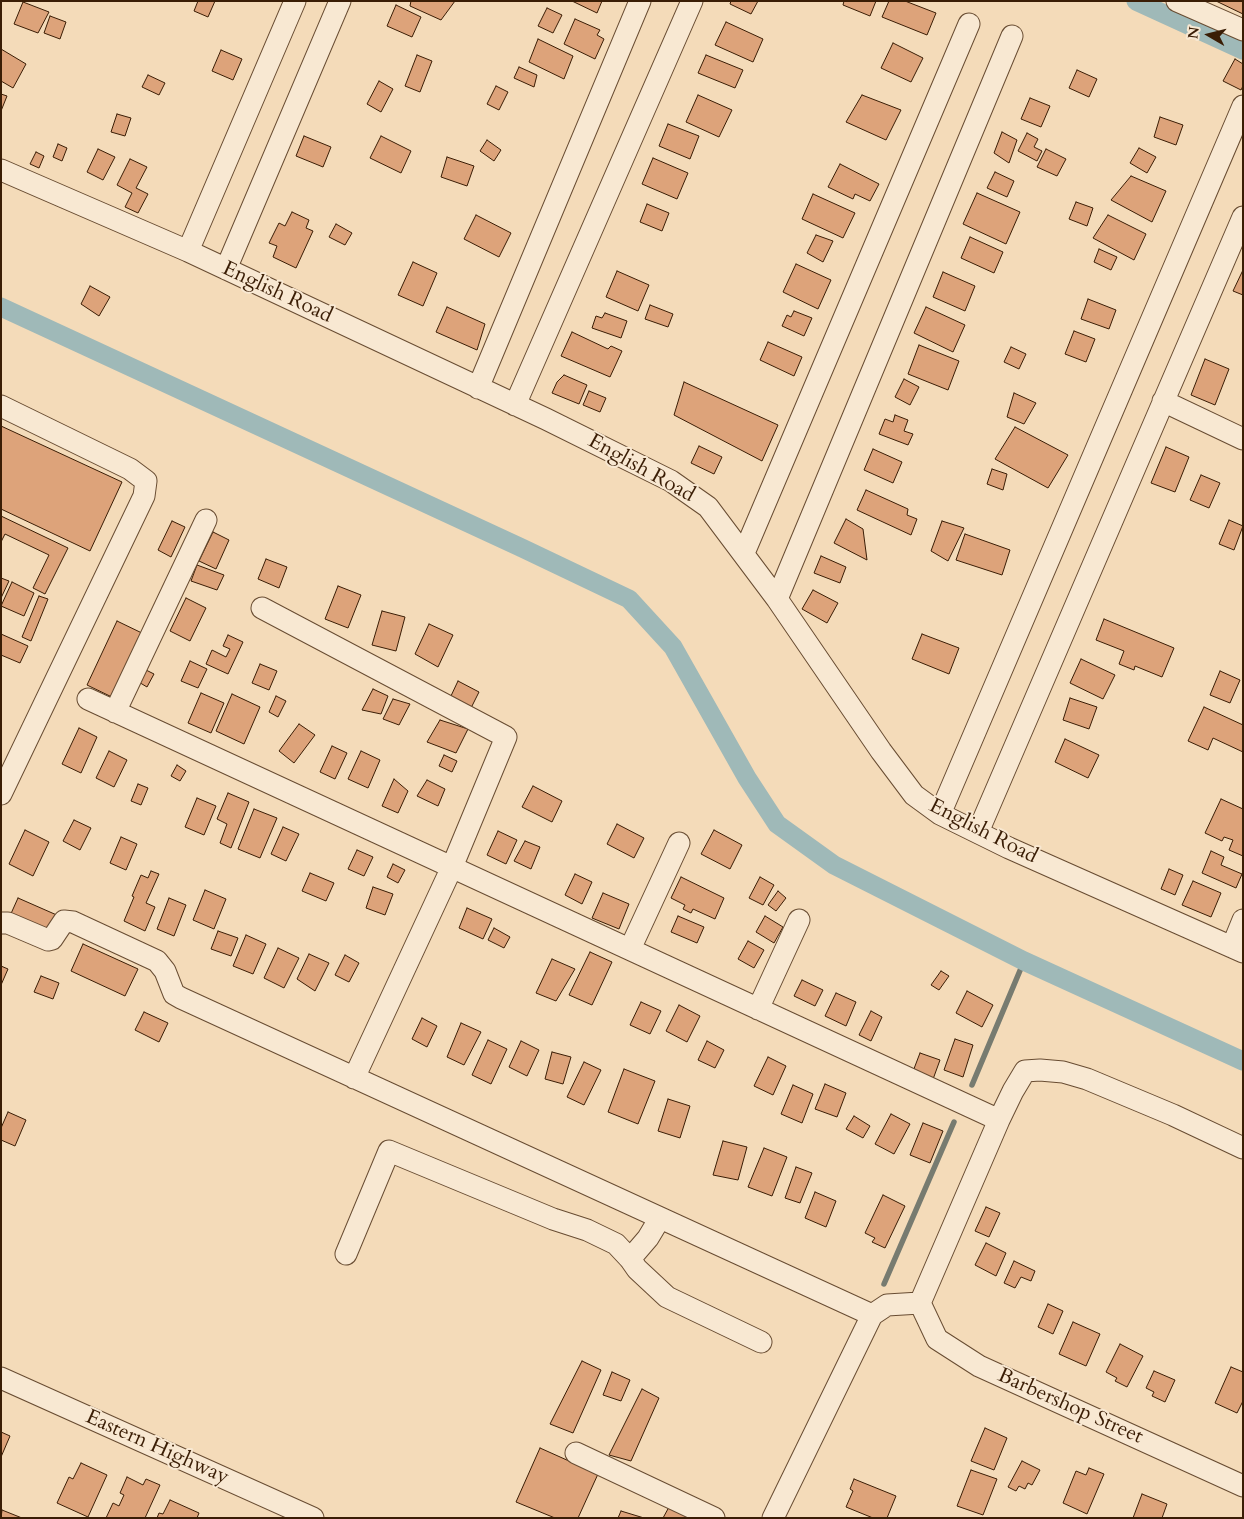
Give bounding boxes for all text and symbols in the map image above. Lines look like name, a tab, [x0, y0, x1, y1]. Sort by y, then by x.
north arrow	[1184, 10, 1234, 60]
text: N	[1183, 26, 1204, 40]
street label: English Road	[218, 257, 336, 329]
street label: English Road	[583, 429, 699, 509]
street label: English Road	[925, 794, 1041, 870]
street label: Barbershop Street	[993, 1364, 1147, 1450]
street label: Eastern Highway	[81, 1405, 233, 1491]

